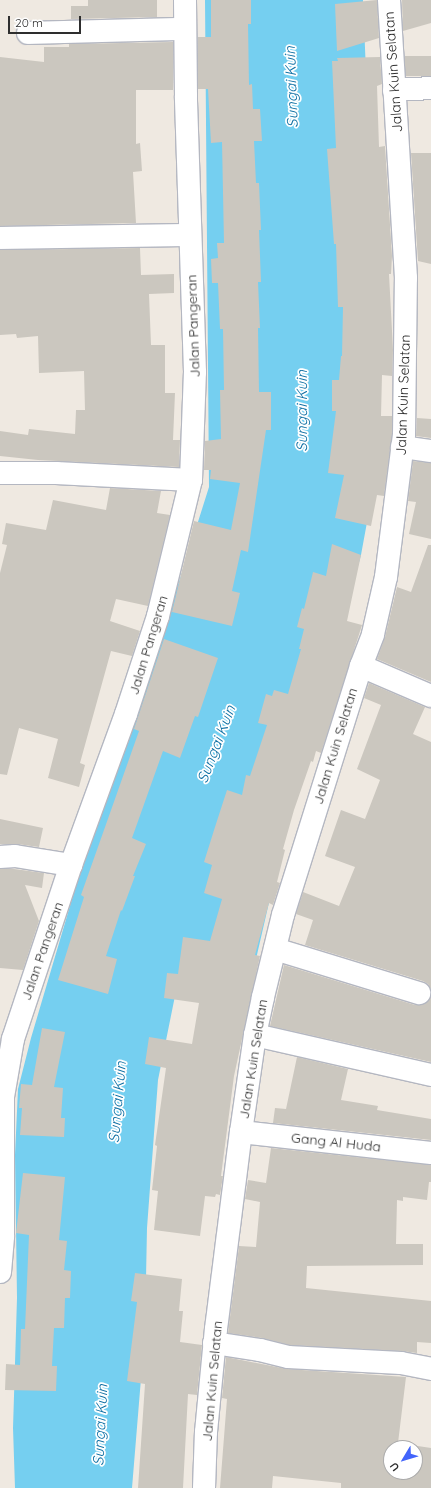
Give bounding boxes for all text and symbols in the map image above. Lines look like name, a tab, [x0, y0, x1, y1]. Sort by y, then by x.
scale bar	[10, 8, 83, 34]
street label: Jalan Kuin Selatan	[380, 11, 406, 133]
text: 20 m	[15, 15, 43, 30]
water label: Sungai Kuin	[281, 46, 301, 128]
street label: Jalan Pangeran	[183, 274, 203, 378]
street label: Jalan Kuin Selatan	[392, 334, 414, 456]
water label: Sungai Kuin	[293, 370, 311, 452]
street label: Jalan Pangeran	[125, 593, 171, 697]
street label: Jalan Kuin Selatan	[309, 686, 361, 806]
water label: Sungai Kuin	[193, 703, 239, 785]
street label: Jalan Pangeran	[17, 900, 67, 1002]
street label: Jalan Kuin Selatan	[235, 998, 271, 1120]
water label: Sungai Kuin	[104, 1061, 130, 1143]
street label: Gang Al Huda	[290, 1129, 382, 1155]
street label: Jalan Kuin Selatan	[198, 1320, 226, 1442]
water label: Sungai Kuin	[89, 1384, 111, 1466]
north arrow	[383, 1440, 423, 1480]
text: U	[386, 1459, 402, 1474]

